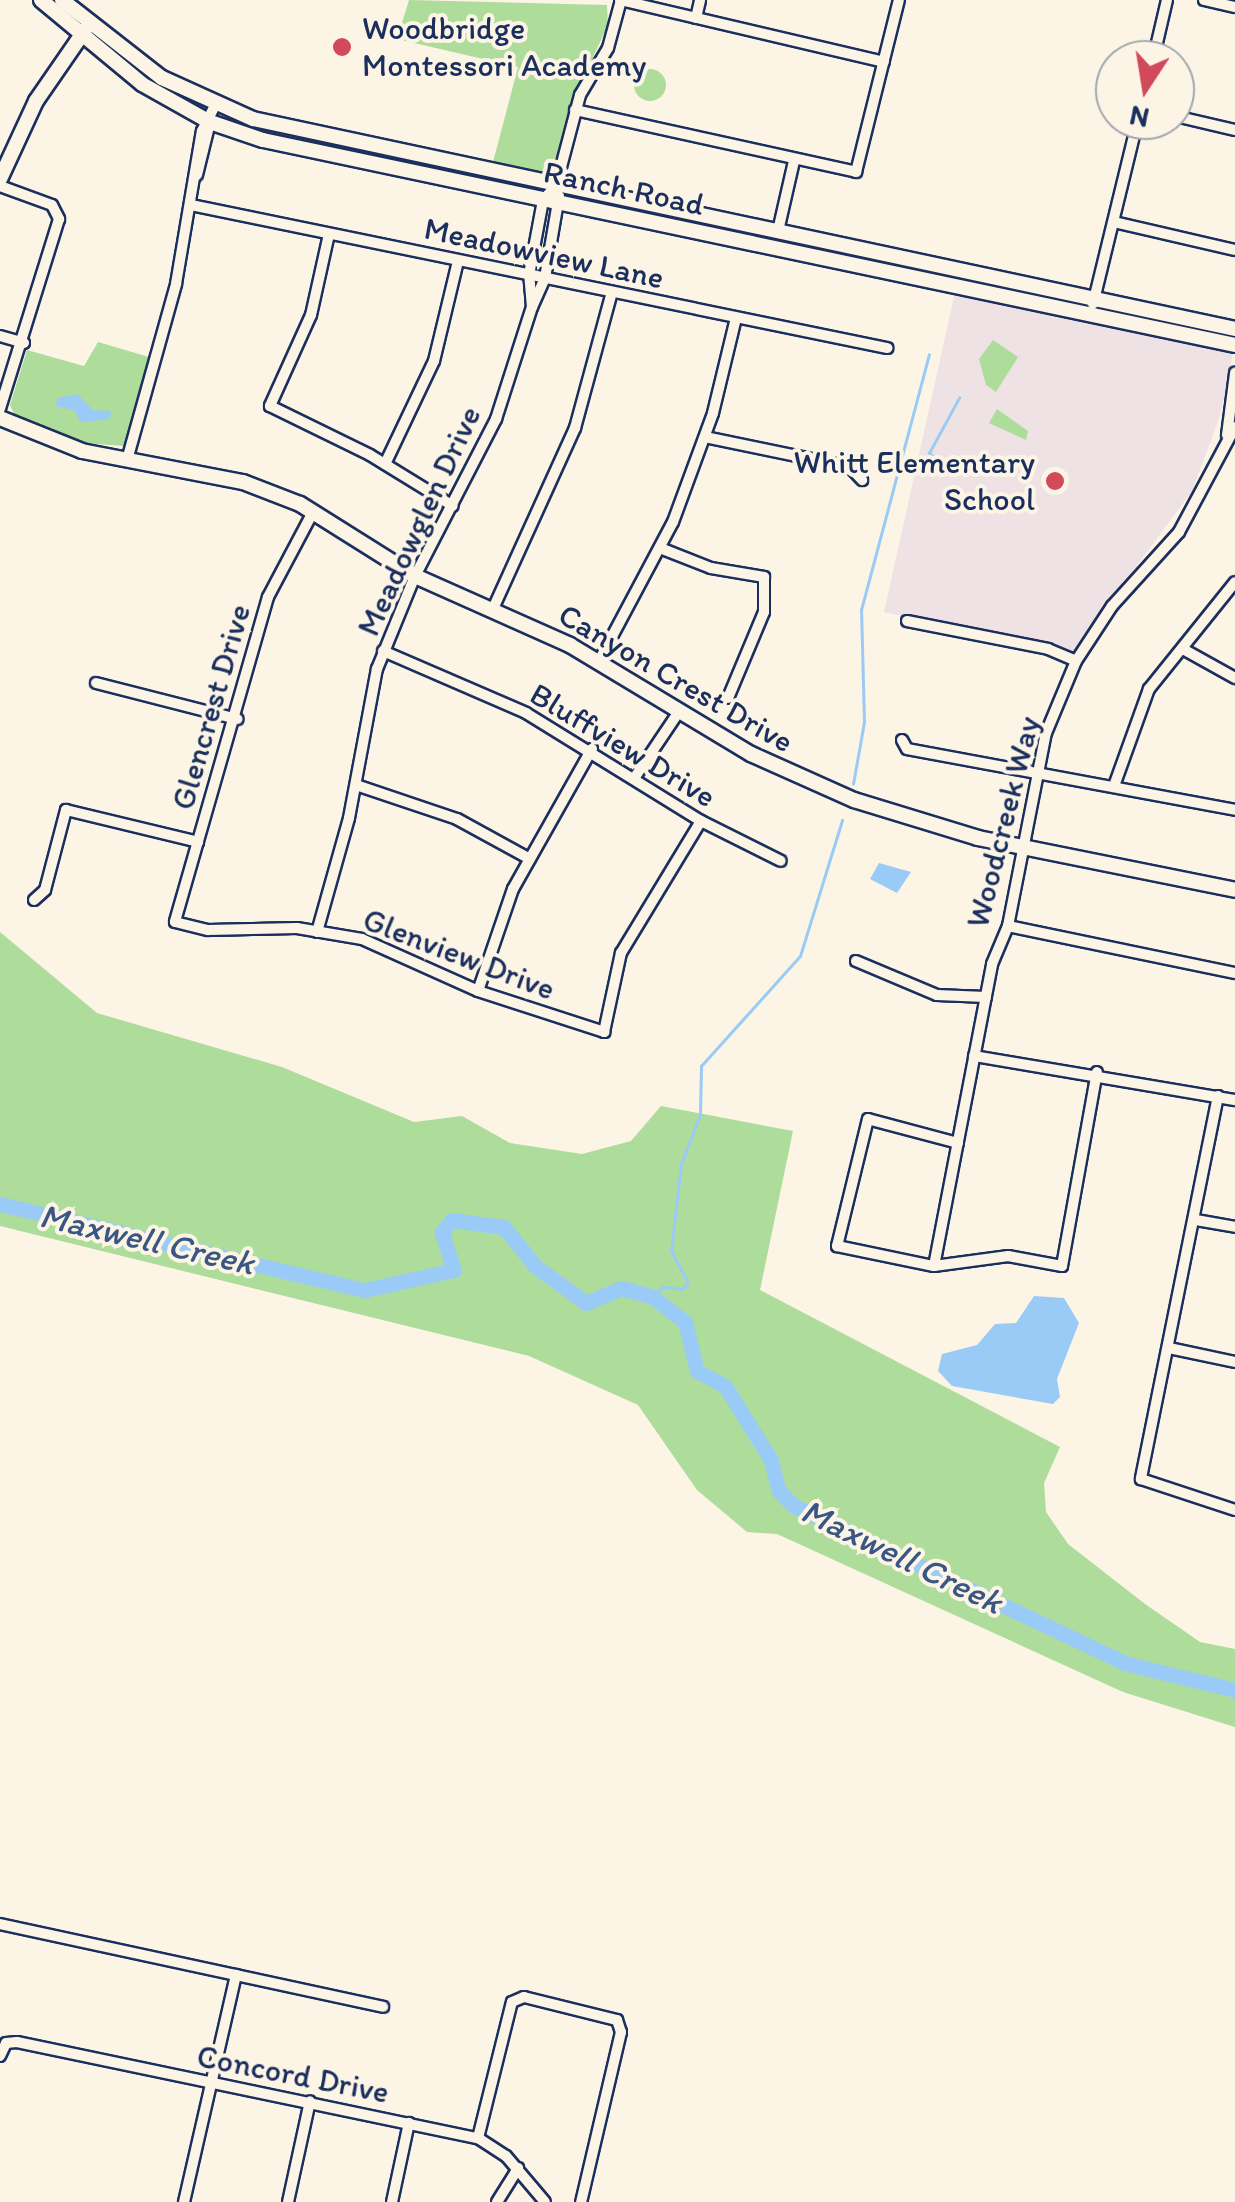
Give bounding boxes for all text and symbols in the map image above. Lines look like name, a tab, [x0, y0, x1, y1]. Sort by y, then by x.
place label: Woodbridge Montessori Academy	[362, 10, 648, 85]
marker: Woodbridge Montessori Academy	[331, 36, 353, 58]
north arrow	[1095, 40, 1195, 140]
text: N	[1126, 99, 1152, 136]
street label: Ranch Road	[541, 152, 707, 224]
street label: Meadowview Lane	[420, 209, 668, 297]
street label: Meadowglen Drive	[349, 400, 489, 642]
place label: Whitt Elementary School	[795, 444, 1035, 519]
marker: Whitt Elementary School	[1044, 470, 1066, 492]
street label: Canyon Crest Drive	[551, 595, 801, 761]
street label: Glencrest Drive	[163, 600, 259, 814]
street label: Bluffview Drive	[523, 674, 723, 816]
street label: Woodcreek Way	[958, 713, 1048, 931]
street label: Glenview Drive	[357, 900, 561, 1008]
water label: Maxwell Creek	[36, 1194, 258, 1284]
water label: Maxwell Creek	[795, 1489, 1009, 1623]
street label: Concord Drive	[193, 2036, 393, 2112]

